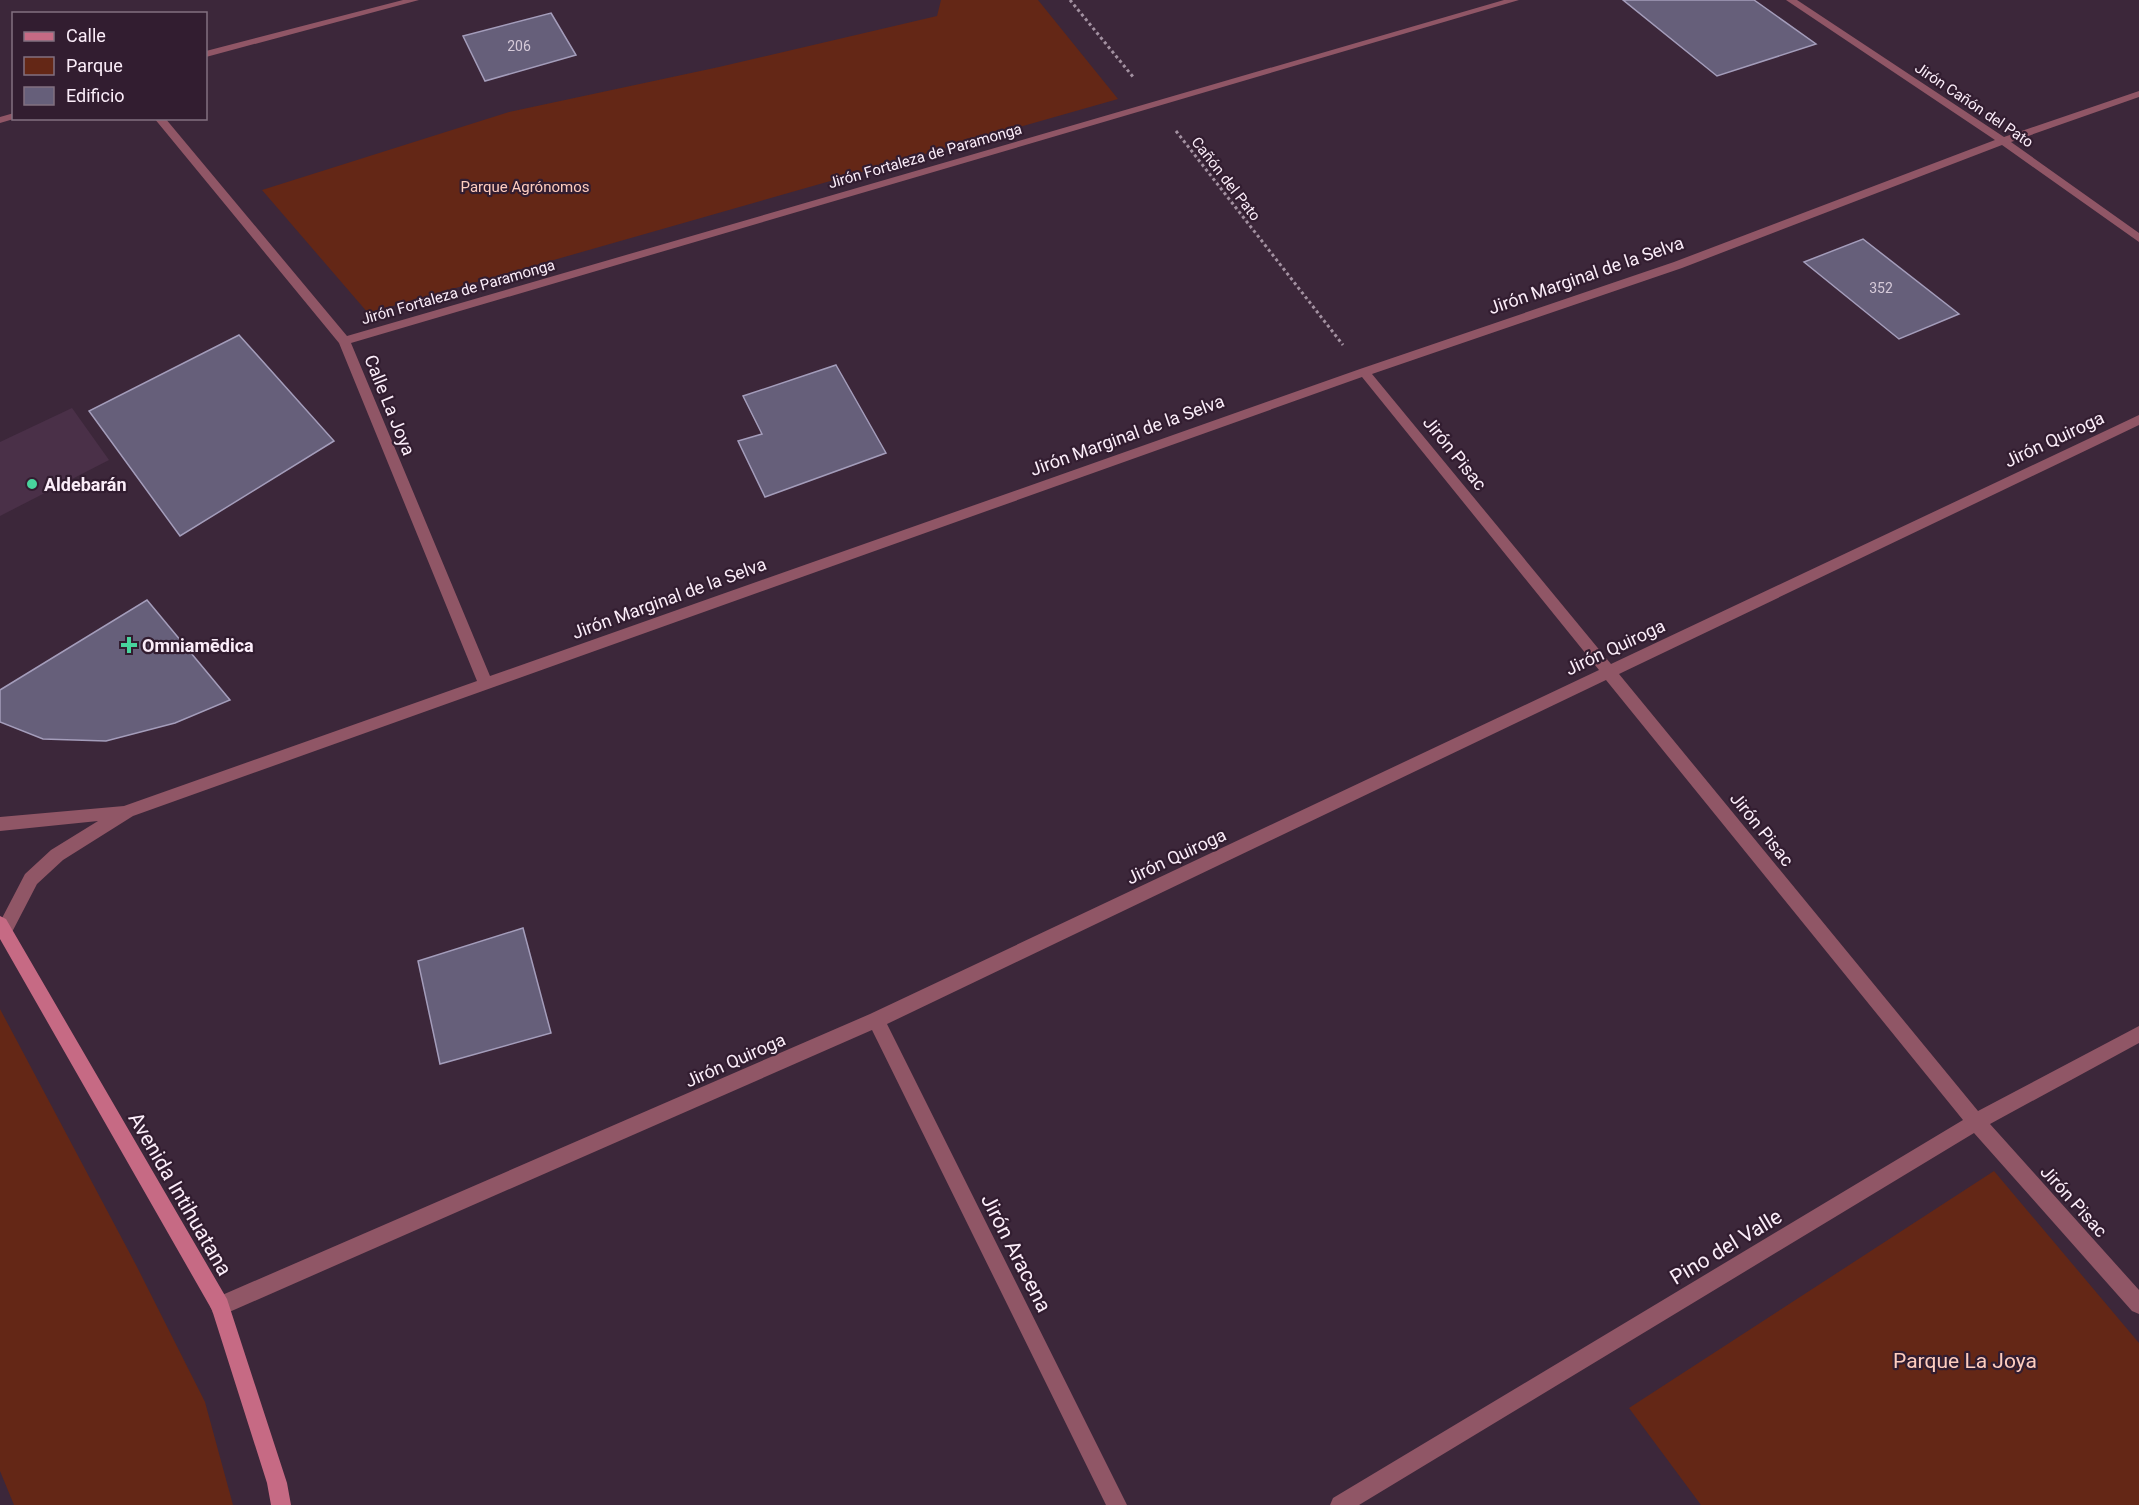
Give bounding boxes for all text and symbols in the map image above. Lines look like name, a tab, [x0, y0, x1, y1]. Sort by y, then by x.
legend	[12, 12, 207, 120]
text: Calle	[66, 25, 106, 46]
house number: 206	[507, 38, 531, 54]
text: Parque	[66, 55, 123, 76]
street label: Jirón Cañón del Pato	[1911, 59, 2037, 151]
text: Edificio	[66, 85, 125, 106]
street label: Jirón Fortaleza de Paramonga	[826, 120, 1024, 192]
street label: Cañón del Pato	[1188, 134, 1264, 224]
park label: Parque Agrónomos	[461, 178, 589, 196]
street label: Jirón Marginal de la Selva	[1486, 232, 1686, 318]
street label: Jirón Fortaleza de Paramonga	[359, 256, 557, 328]
house number: 352	[1869, 280, 1893, 296]
street label: Calle La Joya	[360, 352, 420, 458]
street label: Jirón Marginal de la Selva	[1027, 390, 1227, 480]
street label: Jirón Quiroga	[2001, 407, 2107, 471]
street label: Jirón Pisac	[1419, 412, 1491, 494]
place label: Aldebarán	[44, 474, 127, 495]
marker: Aldebarán	[25, 477, 39, 491]
street label: Jirón Marginal de la Selva	[569, 553, 769, 643]
street label: Jirón Quiroga	[1562, 615, 1668, 679]
place label: Omniamēdica	[142, 635, 254, 656]
marker: Omniamēdica	[120, 636, 138, 654]
street label: Jirón Pisac	[1726, 788, 1798, 870]
street label: Jirón Quiroga	[1123, 824, 1229, 888]
street label: Jirón Quiroga	[682, 1029, 788, 1091]
street label: Avenida Intihuatana	[123, 1108, 237, 1280]
street label: Jirón Pisac	[2036, 1161, 2112, 1241]
street label: Jirón Aracena	[976, 1190, 1056, 1316]
street label: Pino del Valle	[1666, 1204, 1786, 1290]
park label: Parque La Joya	[1893, 1349, 2037, 1373]

